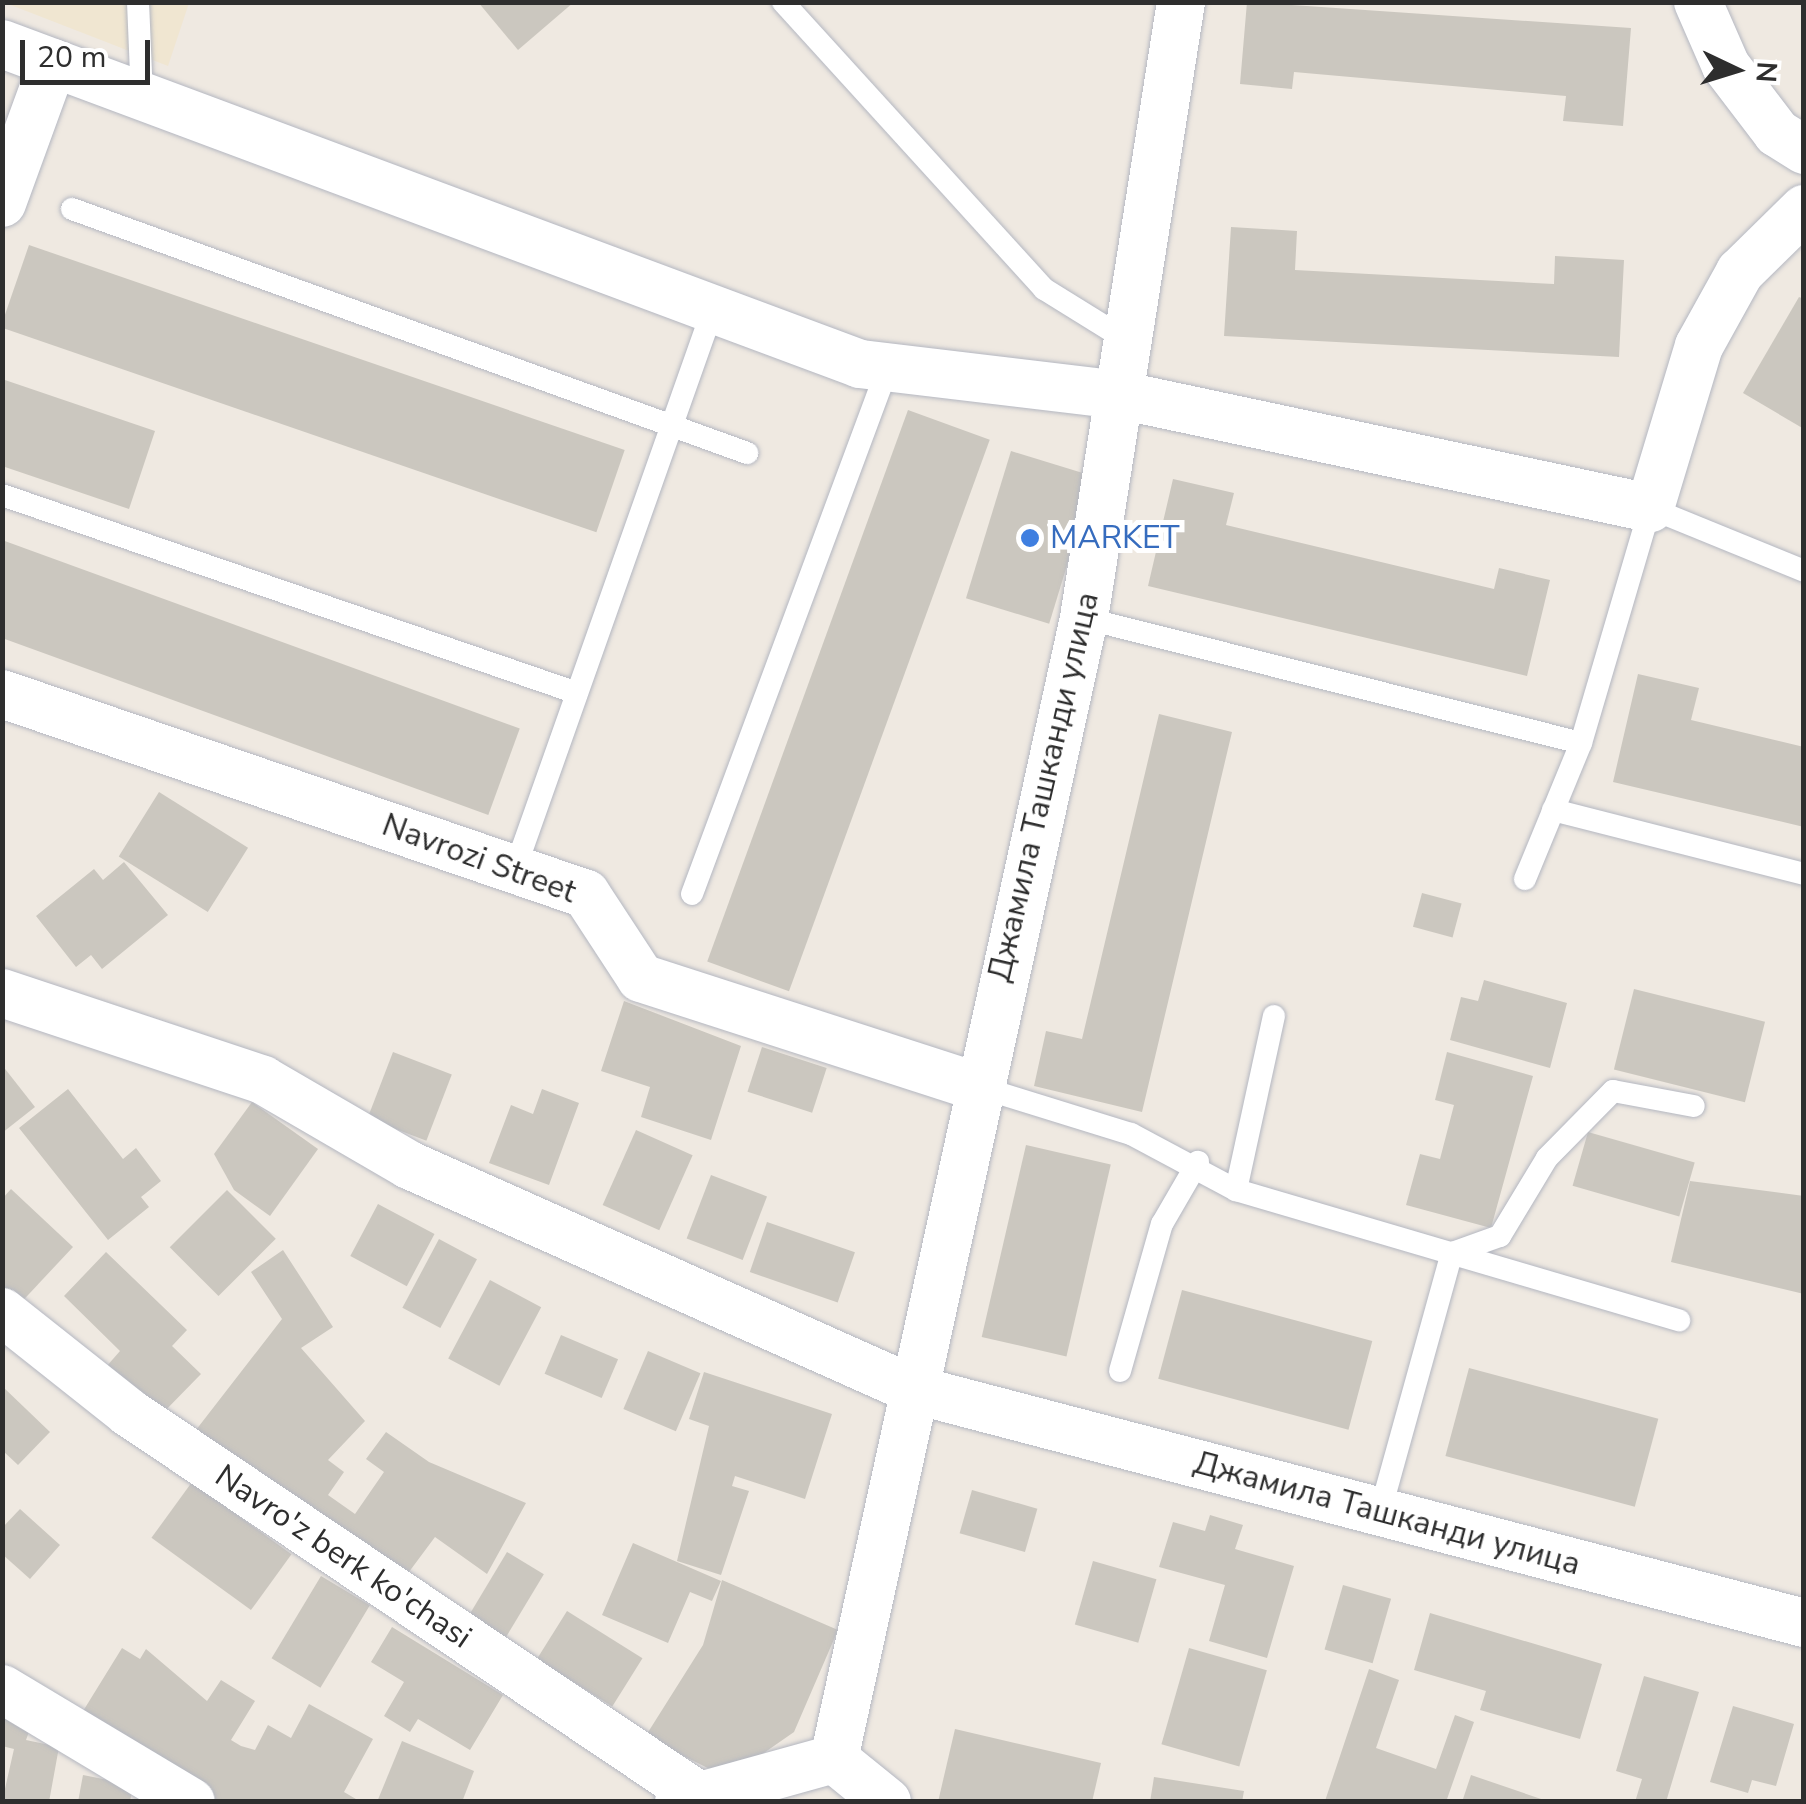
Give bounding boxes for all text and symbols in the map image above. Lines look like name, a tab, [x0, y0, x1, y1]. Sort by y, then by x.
scale bar	[25, 20, 155, 82]
north arrow	[1686, 20, 1786, 120]
text: 20 m	[37, 37, 106, 78]
text: N	[1746, 60, 1786, 84]
place label: MARKET	[1050, 519, 1180, 557]
marker: MARKET	[1019, 527, 1041, 549]
street label: Джамила Ташканди улица	[980, 589, 1108, 985]
street label: Navrozi Street	[377, 806, 581, 912]
street label: Джамила Ташканди улица	[1190, 1444, 1584, 1584]
street label: Navro'z berk ko'chasi	[208, 1457, 478, 1657]

